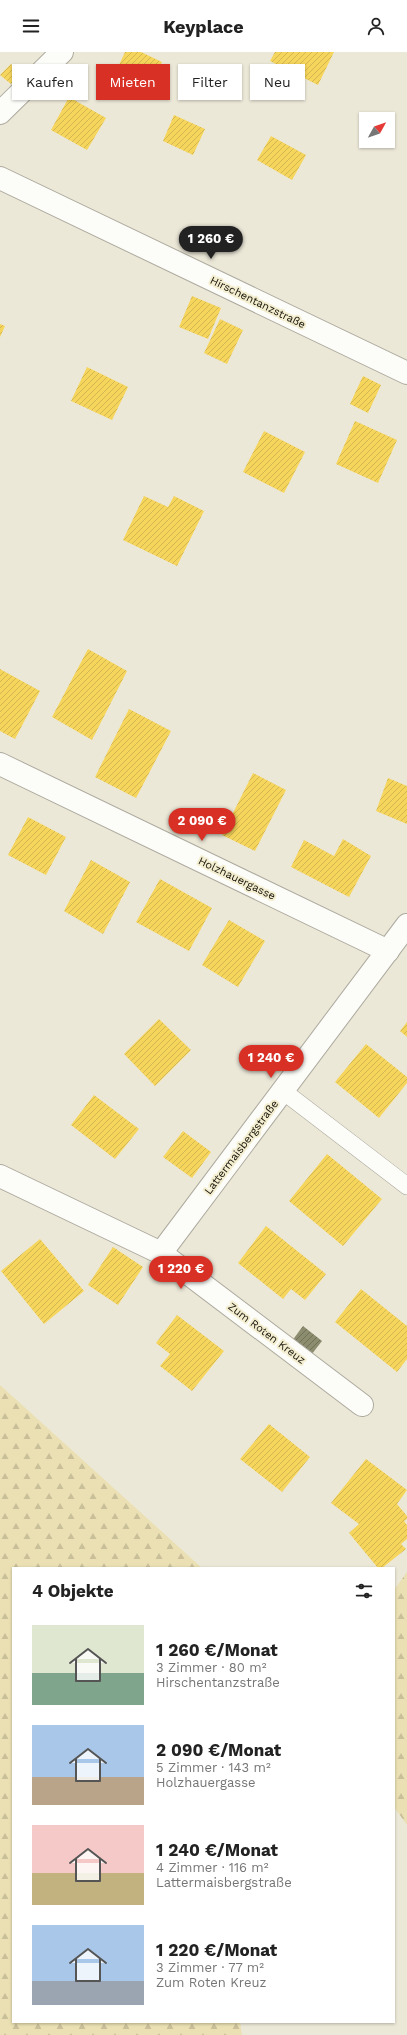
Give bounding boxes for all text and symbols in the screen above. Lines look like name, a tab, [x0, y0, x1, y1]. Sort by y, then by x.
icon: menu	[20, 15, 42, 37]
icon: person	[365, 15, 387, 37]
text: Keyplace	[163, 16, 244, 37]
chip: Kaufen	[12, 64, 88, 100]
chip: Mieten	[96, 64, 170, 100]
chip: Filter	[178, 64, 242, 100]
chip: Neu	[250, 64, 305, 100]
north arrow	[359, 112, 395, 148]
map controls	[359, 112, 395, 148]
pin: 1 260 €	[174, 226, 248, 260]
text: 1 260 €	[188, 231, 234, 246]
street label: Hirschentanzstraße	[208, 274, 308, 331]
pin: 2 090 €	[165, 808, 239, 842]
text: 2 090 €	[177, 813, 227, 828]
street label: Holzhauergasse	[196, 854, 277, 903]
pin: 1 240 €	[234, 1045, 308, 1079]
text: 1 240 €	[248, 1050, 294, 1065]
street label: Lattermaisbergstraße	[202, 1098, 281, 1197]
pin: 1 220 €	[144, 1256, 218, 1290]
text: 1 220 €	[158, 1261, 204, 1276]
street label: Zum Roten Kreuz	[225, 1300, 308, 1367]
icon: filters	[353, 1580, 375, 1602]
text: 4 Objekte	[32, 1581, 114, 1601]
text: 1 260 €/Monat	[156, 1640, 278, 1660]
icon: home	[64, 1641, 112, 1689]
text: 3 Zimmer · 80 m²	[156, 1660, 266, 1675]
text: Hirschentanzstraße	[156, 1675, 280, 1690]
text: 2 090 €/Monat	[156, 1740, 281, 1760]
icon: home	[64, 1741, 112, 1789]
text: 5 Zimmer · 143 m²	[156, 1760, 271, 1775]
text: Holzhauergasse	[156, 1775, 256, 1790]
text: 1 240 €/Monat	[156, 1840, 278, 1860]
icon: home	[64, 1841, 112, 1889]
text: 4 Zimmer · 116 m²	[156, 1860, 268, 1875]
text: Lattermaisbergstraße	[156, 1875, 292, 1890]
text: 1 220 €/Monat	[156, 1940, 277, 1960]
icon: home	[64, 1941, 112, 1989]
text: 3 Zimmer · 77 m²	[156, 1960, 264, 1975]
text: Zum Roten Kreuz	[156, 1975, 266, 1990]

